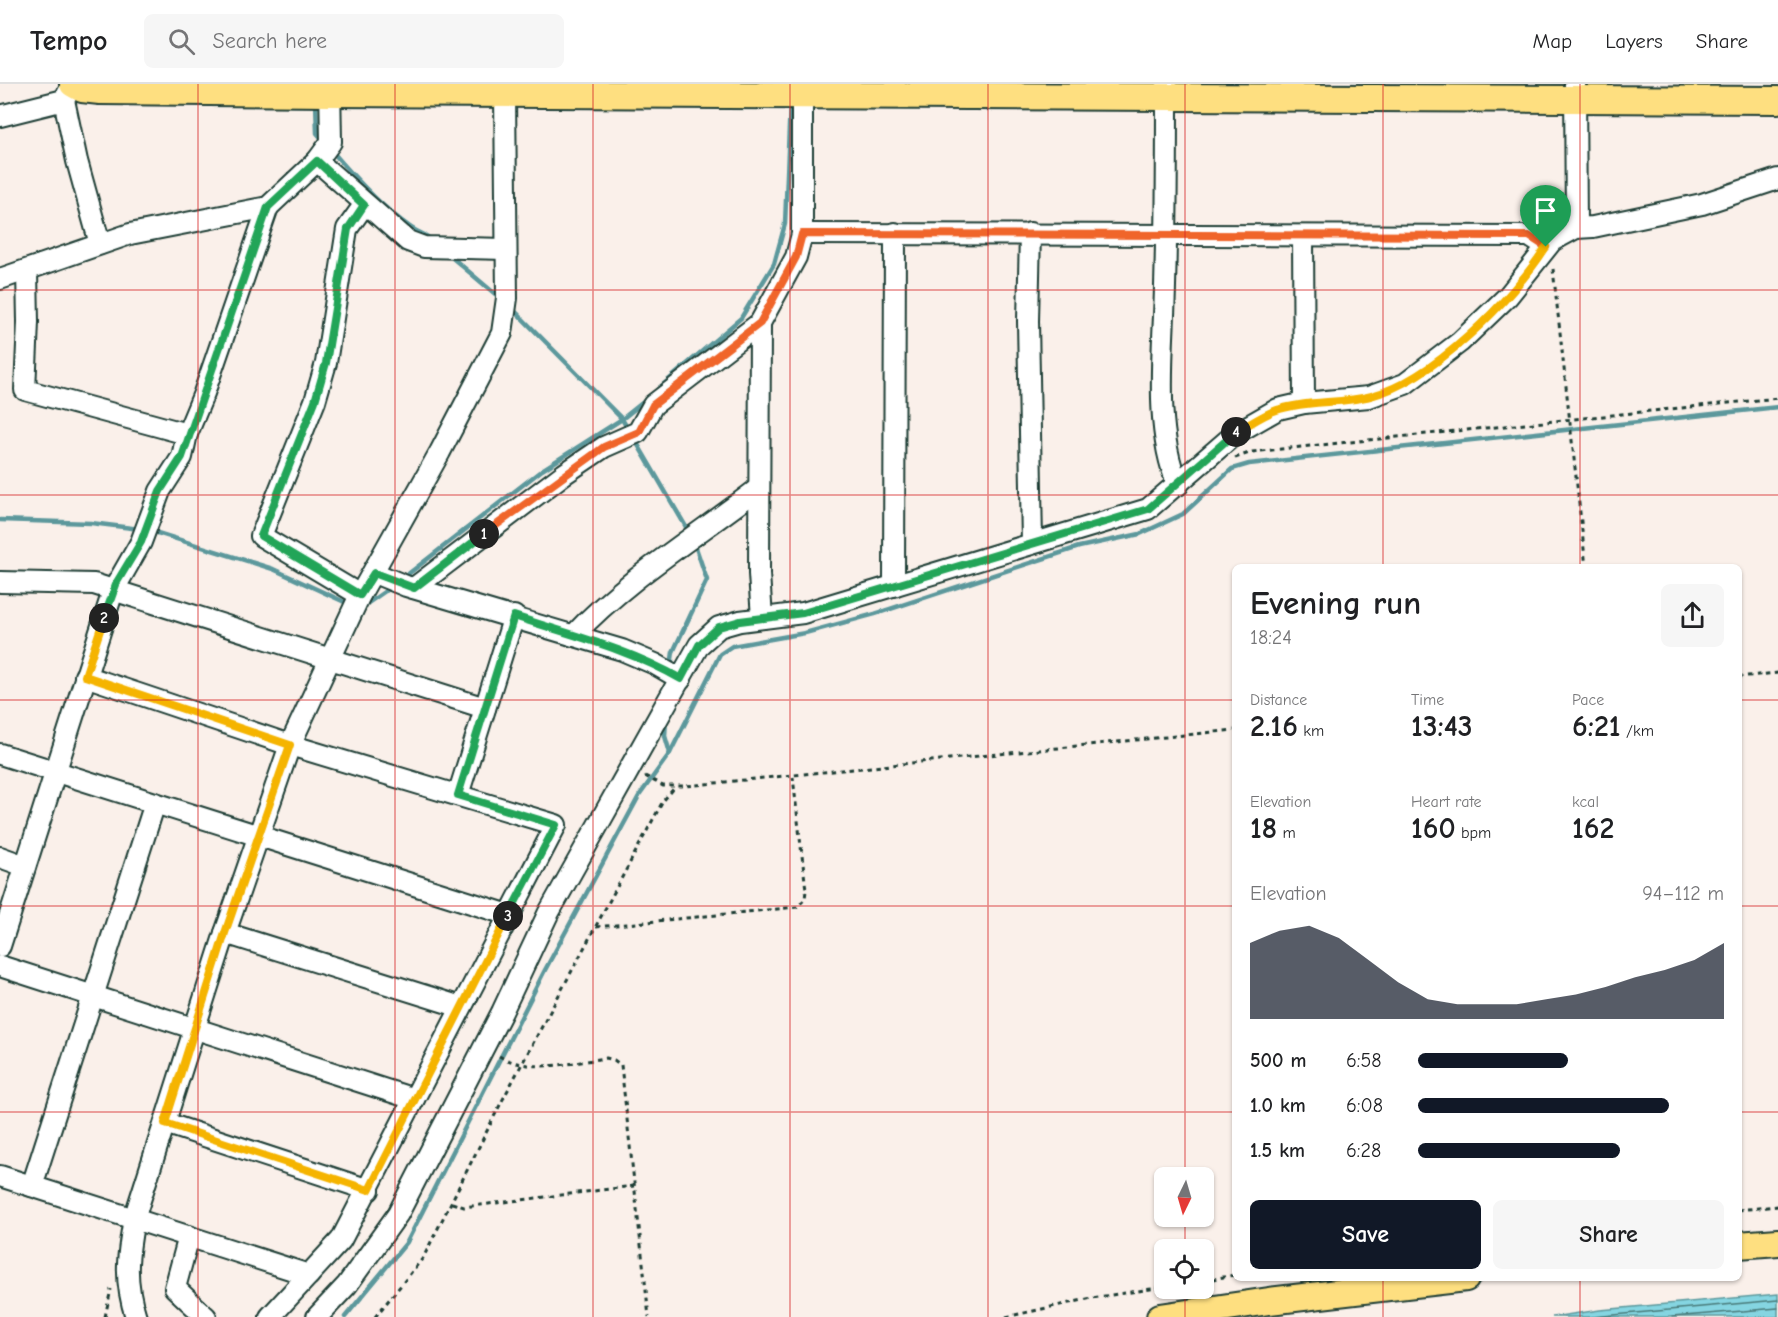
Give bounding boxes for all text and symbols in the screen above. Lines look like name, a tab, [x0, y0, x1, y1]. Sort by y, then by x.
search box	[144, 14, 564, 68]
text: Tempo	[30, 25, 108, 57]
icon: search	[165, 25, 198, 58]
text: Search here	[213, 28, 327, 54]
text: Map	[1533, 29, 1572, 53]
text: Layers	[1605, 29, 1663, 53]
text: Share	[1696, 29, 1748, 53]
pin	[1520, 185, 1571, 247]
icon: arrive	[1529, 194, 1562, 227]
pin: 4	[1221, 417, 1251, 447]
text: 4	[1232, 423, 1240, 441]
pin: 1	[469, 519, 499, 549]
text: 1	[481, 525, 487, 543]
text: Evening run	[1250, 584, 1421, 622]
button: share	[1661, 584, 1724, 647]
pin: 2	[89, 603, 119, 633]
text: 2	[100, 609, 108, 627]
text: 18:24	[1250, 626, 1292, 649]
text: Distance	[1250, 691, 1307, 709]
text: Time	[1411, 691, 1444, 709]
text: Pace	[1572, 691, 1604, 709]
text: 2.16	[1250, 709, 1298, 744]
text: 13:43	[1411, 709, 1473, 744]
text: 6:21	[1572, 709, 1621, 744]
text: km	[1298, 722, 1324, 740]
text: /km	[1621, 722, 1654, 740]
text: Elevation	[1250, 793, 1311, 811]
text: Heart rate	[1411, 793, 1482, 811]
text: kcal	[1572, 793, 1599, 811]
text: 18	[1250, 811, 1277, 846]
text: 160	[1411, 811, 1456, 846]
text: 162	[1572, 811, 1614, 846]
text: m	[1277, 824, 1296, 842]
text: bpm	[1456, 824, 1491, 842]
text: Elevation	[1250, 882, 1327, 905]
text: 94–112 m	[1642, 882, 1724, 905]
pin: 3	[493, 901, 523, 931]
text: 3	[504, 907, 512, 925]
text: 500 m	[1250, 1049, 1307, 1072]
text: 6:58	[1346, 1049, 1382, 1072]
text: 1.0 km	[1250, 1094, 1306, 1117]
text: 6:08	[1346, 1094, 1383, 1117]
text: 1.5 km	[1250, 1139, 1305, 1162]
text: 6:28	[1346, 1139, 1381, 1162]
north arrow	[1154, 1167, 1214, 1227]
map controls	[1154, 1167, 1214, 1299]
button: Save	[1250, 1200, 1481, 1269]
button: Share	[1493, 1200, 1724, 1269]
button: locate	[1154, 1239, 1214, 1299]

